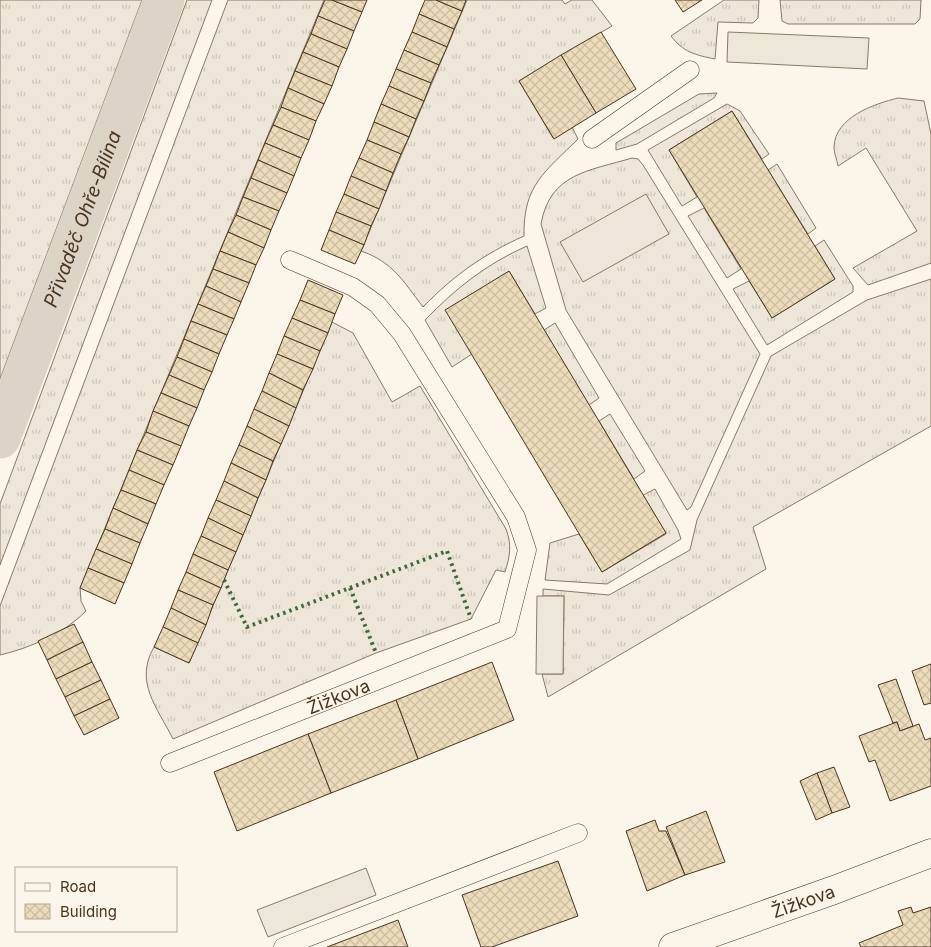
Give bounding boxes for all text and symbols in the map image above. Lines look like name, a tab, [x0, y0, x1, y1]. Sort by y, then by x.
water label: Přivaděč Ohře-Bílina	[39, 127, 126, 310]
street label: Žižkova	[303, 674, 373, 718]
legend	[15, 867, 178, 932]
text: Road	[60, 877, 96, 896]
street label: Žižkova	[768, 880, 838, 922]
text: Building	[60, 902, 117, 921]

